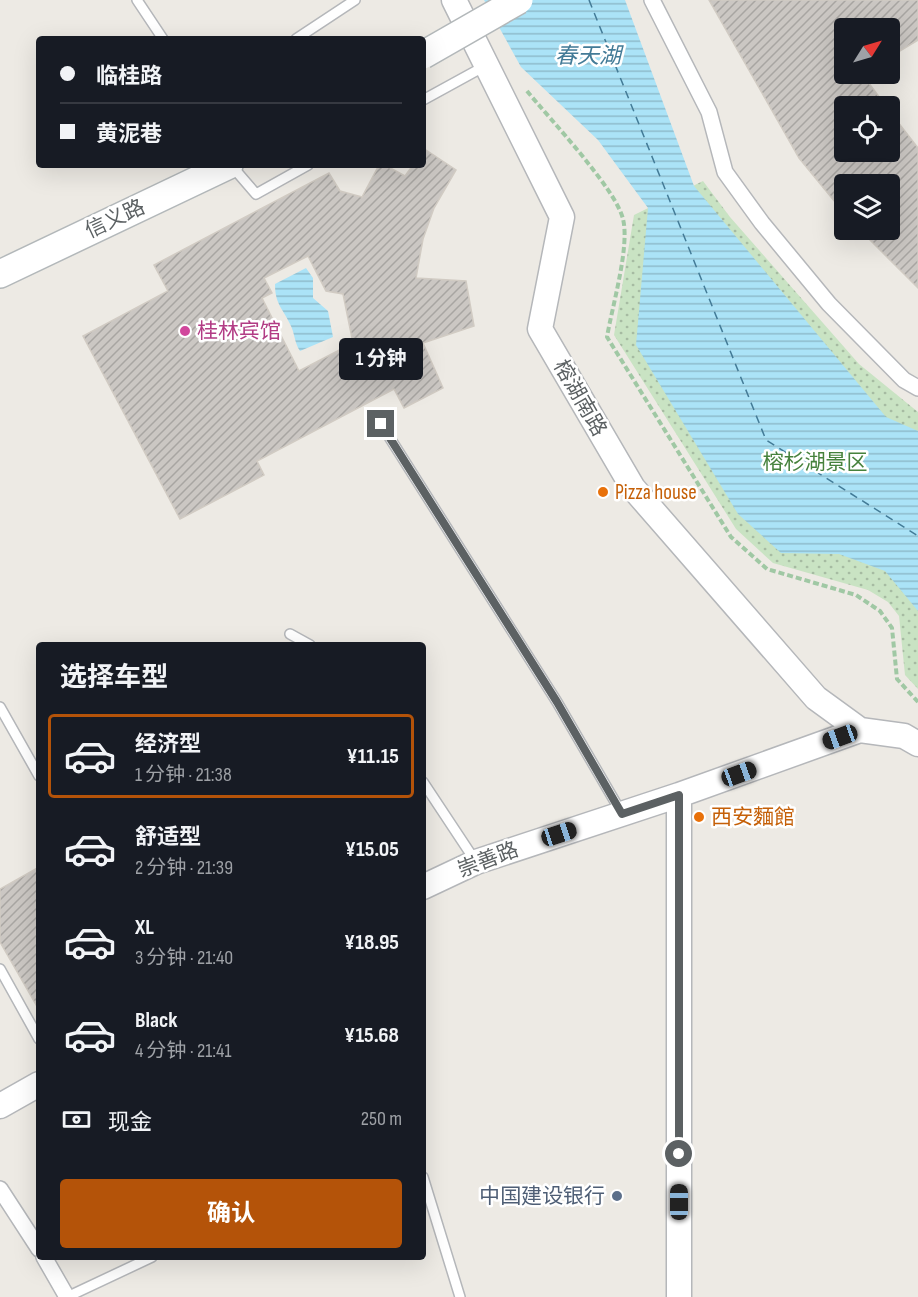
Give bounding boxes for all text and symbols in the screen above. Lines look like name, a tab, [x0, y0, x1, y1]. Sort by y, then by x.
north arrow	[834, 18, 900, 84]
map controls	[834, 18, 900, 240]
water label: 春天湖	[555, 43, 624, 70]
text: 临桂路	[96, 63, 162, 90]
button: locate	[834, 96, 900, 162]
text: 黄泥巷	[96, 121, 162, 148]
button: layers	[834, 174, 900, 240]
street label: 信义路	[81, 194, 149, 244]
place label: 桂林宾馆	[197, 319, 281, 344]
marker: 桂林宾馆	[178, 324, 192, 338]
callout: 1 分钟	[339, 337, 423, 379]
text: 1 分钟	[356, 347, 406, 371]
street label: 榕湖南路	[548, 355, 612, 441]
route end	[367, 410, 394, 437]
park label: 榕杉湖景区	[763, 450, 868, 475]
place label: Pizza house	[615, 480, 697, 505]
marker: Pizza house	[596, 485, 610, 499]
text: 选择车型	[60, 662, 168, 694]
car	[820, 722, 860, 752]
icon: car	[63, 729, 117, 783]
text: 经济型	[135, 731, 201, 758]
text: ¥11.15	[346, 743, 399, 770]
car	[719, 759, 759, 789]
text: 1 分钟 · 21:38	[135, 763, 232, 787]
place label: 西安麵館	[711, 805, 795, 830]
marker: 西安麵館	[692, 810, 706, 824]
car	[539, 820, 579, 848]
icon: car	[63, 822, 117, 876]
text: 舒适型	[135, 824, 201, 851]
text: ¥15.05	[345, 836, 399, 863]
street label: 崇善路	[454, 837, 522, 883]
text: 2 分钟 · 21:39	[135, 856, 233, 880]
text: XL	[135, 914, 154, 941]
icon: car	[63, 915, 117, 969]
text: ¥18.95	[344, 929, 399, 956]
text: 3 分钟 · 21:40	[135, 946, 233, 970]
text: Black	[135, 1007, 177, 1034]
icon: car	[63, 1008, 117, 1062]
text: ¥15.68	[344, 1022, 399, 1049]
text: 4 分钟 · 21:41	[135, 1039, 231, 1063]
icon: cash	[60, 1103, 93, 1136]
text: 250 m	[361, 1107, 402, 1131]
text: 现金	[108, 1109, 152, 1136]
route start	[665, 1140, 692, 1167]
button: 确认	[60, 1179, 402, 1248]
place label: 中国建设银行	[479, 1184, 605, 1209]
car	[670, 1184, 688, 1220]
marker: 中国建设银行	[610, 1189, 624, 1203]

